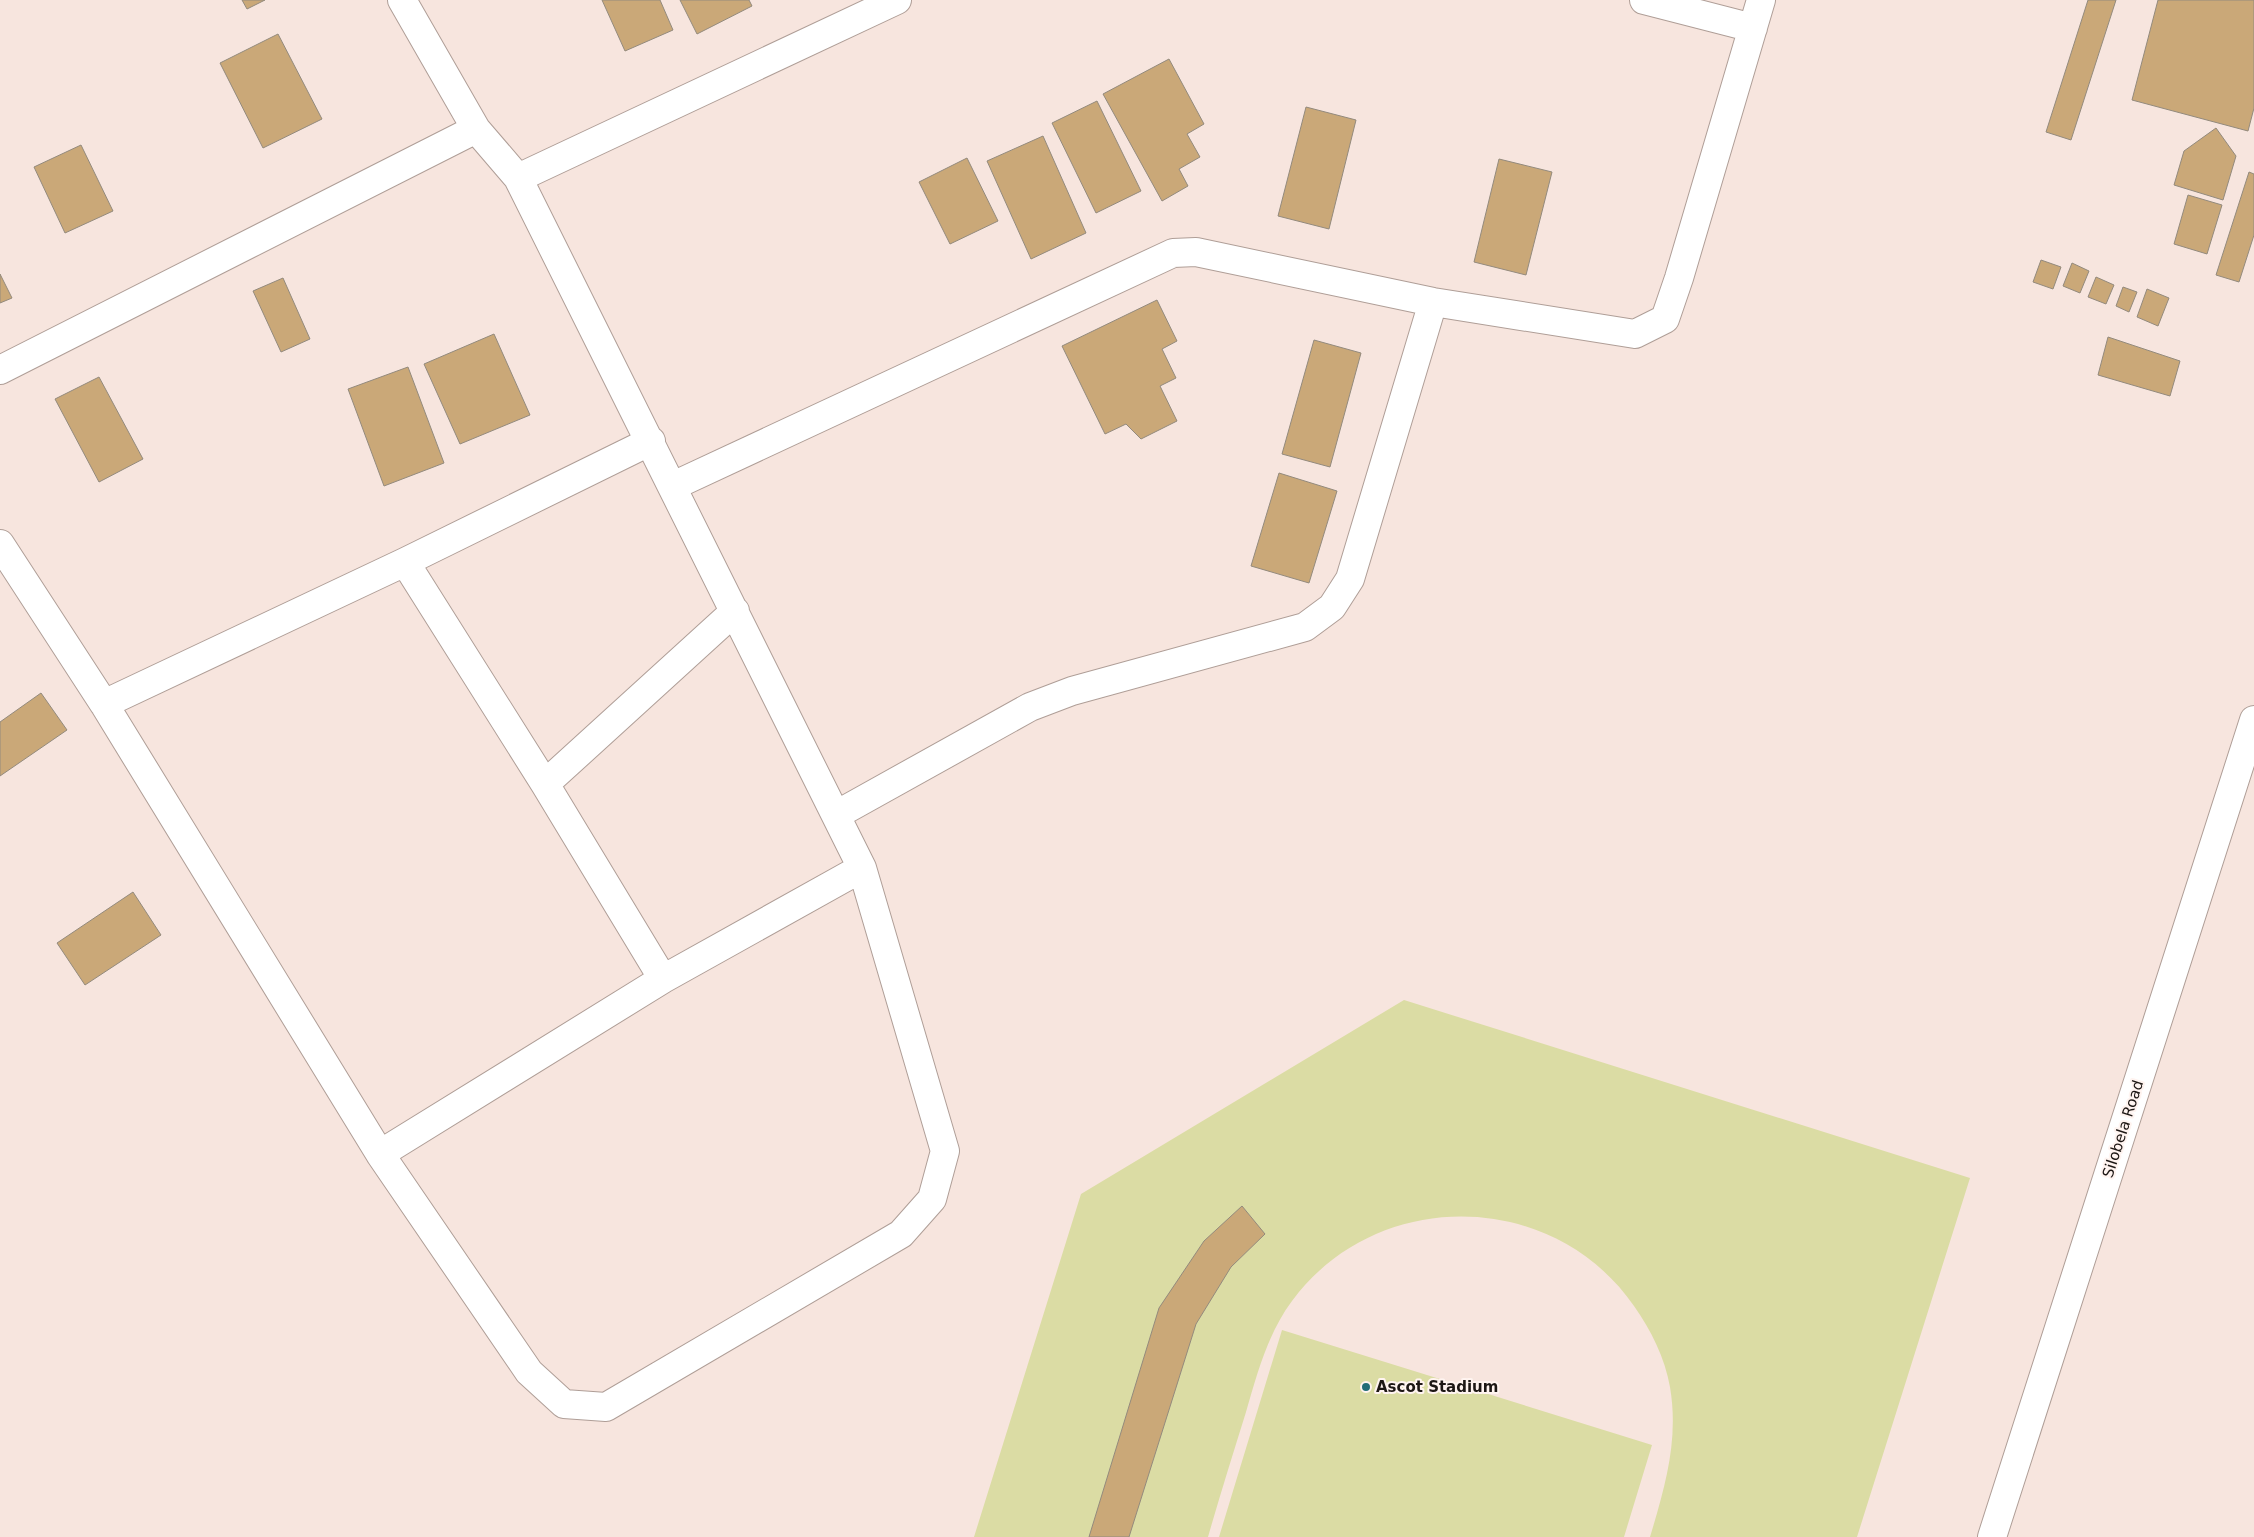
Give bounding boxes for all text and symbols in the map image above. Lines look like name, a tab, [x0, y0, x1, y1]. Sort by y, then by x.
street label: Silobela Road	[2099, 1078, 2147, 1180]
place label: Ascot Stadium	[1376, 1378, 1498, 1396]
marker: Ascot Stadium	[1360, 1381, 1372, 1393]

